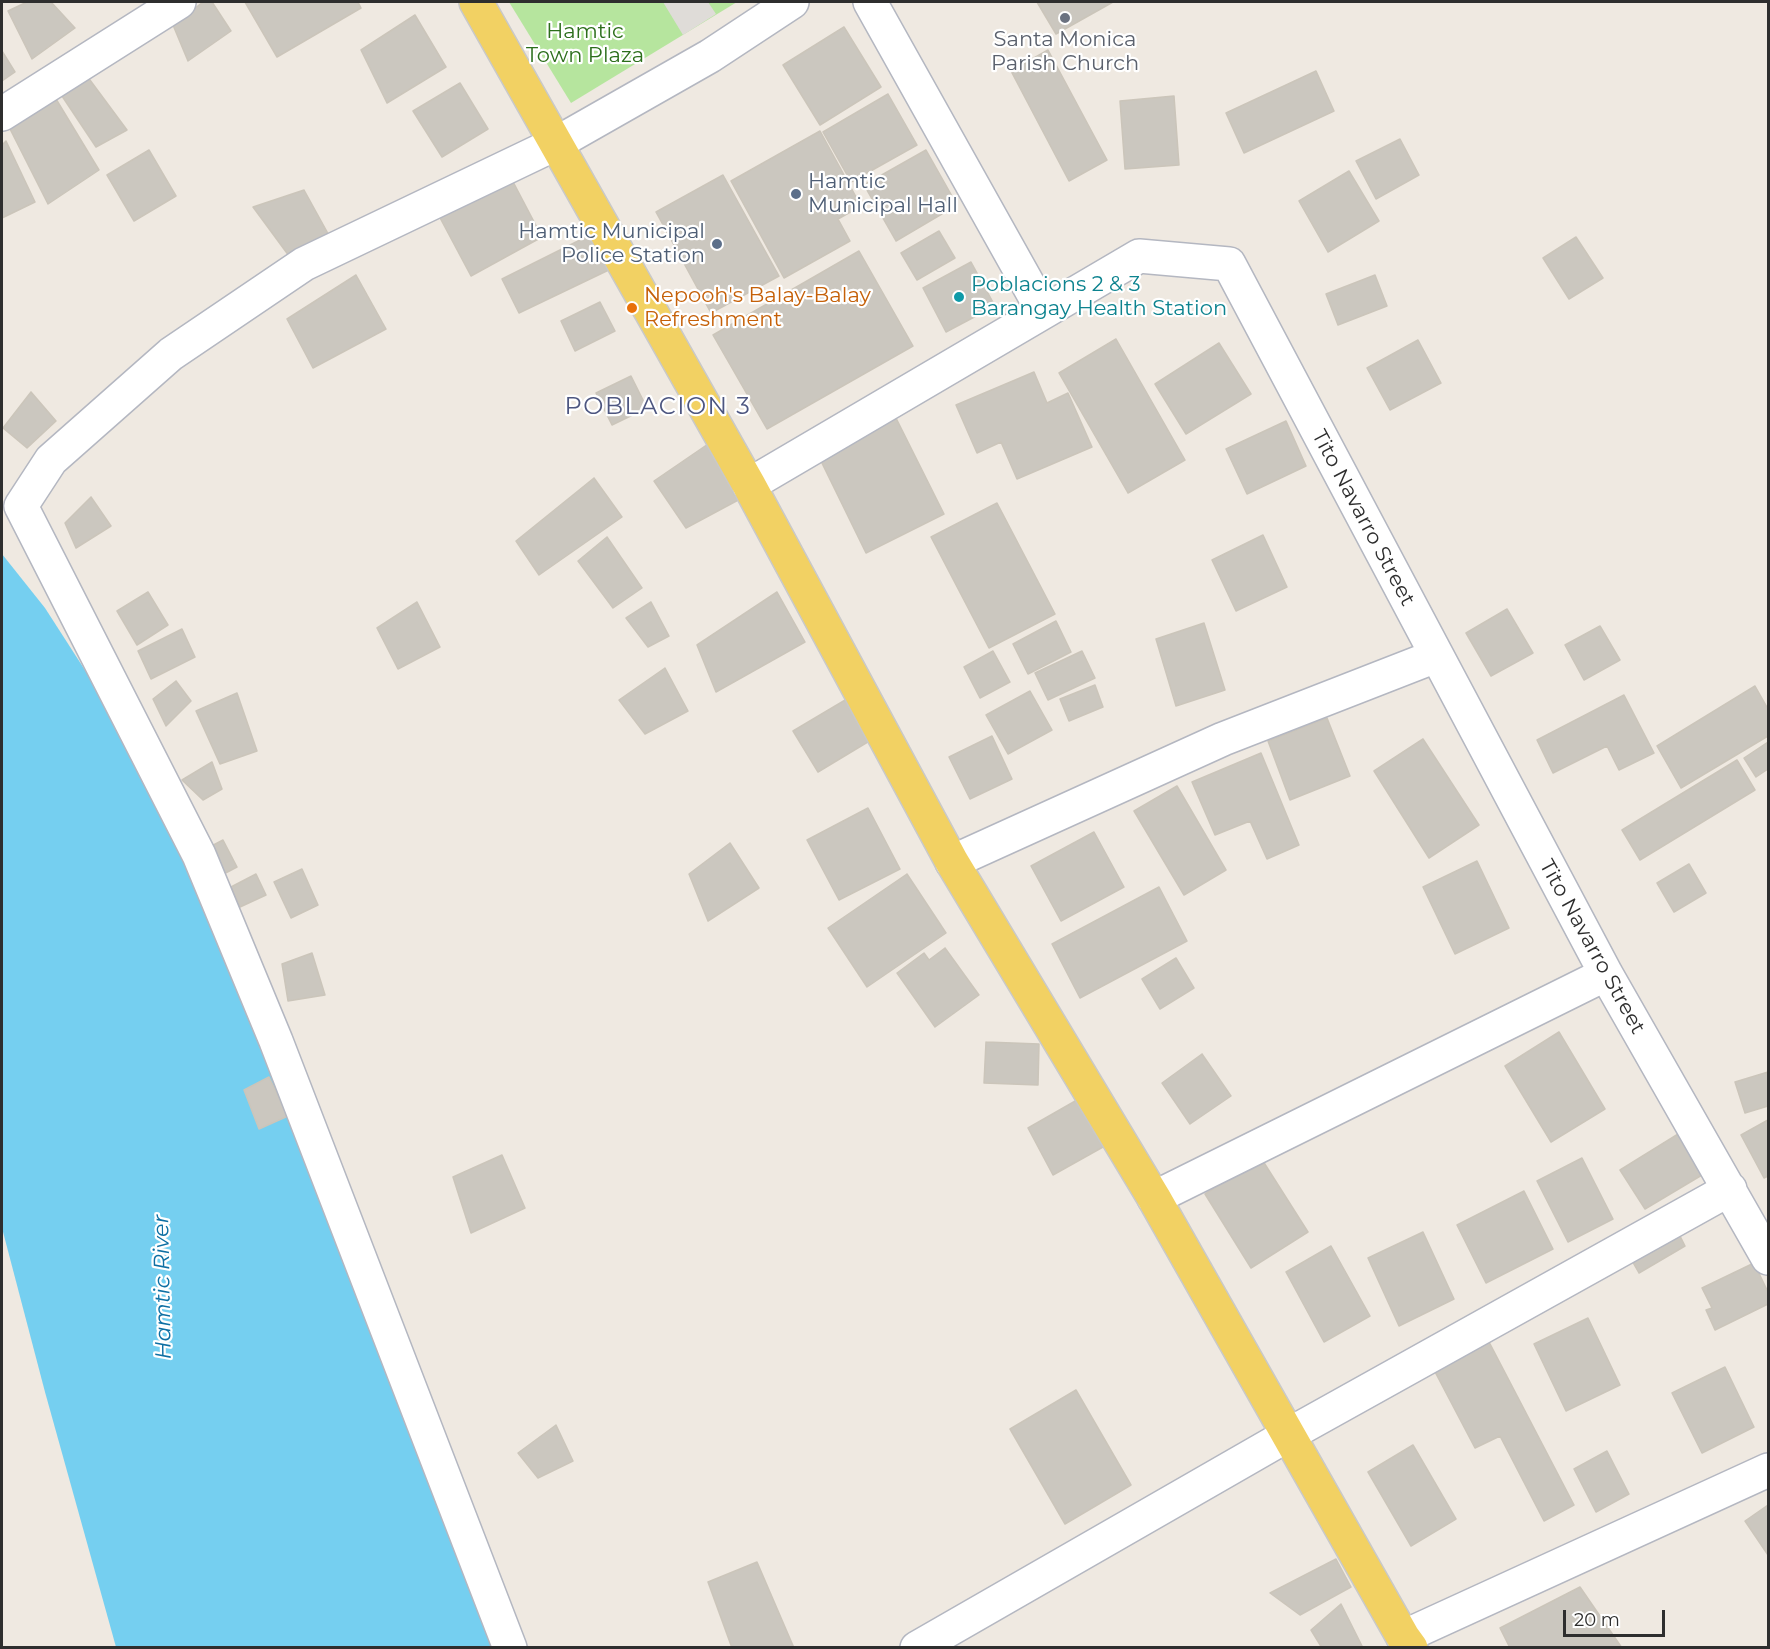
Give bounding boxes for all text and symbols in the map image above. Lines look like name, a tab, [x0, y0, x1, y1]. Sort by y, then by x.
marker: Santa Monica Parish Church	[1058, 11, 1072, 25]
park label: Hamtic Town Plaza	[526, 19, 644, 69]
place label: Santa Monica Parish Church	[991, 27, 1139, 77]
place label: Hamtic Municipal Hall	[808, 169, 958, 219]
marker: Hamtic Municipal Hall	[789, 187, 803, 201]
place label: Hamtic Municipal Police Station	[518, 219, 705, 269]
marker: Hamtic Municipal Police Station	[710, 237, 724, 251]
place label: Poblacions 2 & 3 Barangay Health Station	[971, 272, 1227, 322]
place label: Nepooh's Balay-Balay Refreshment	[644, 283, 871, 333]
marker: Poblacions 2 & 3 Barangay Health Station	[952, 290, 966, 304]
marker: Nepooh's Balay-Balay Refreshment	[625, 301, 639, 315]
district label: POBLACION 3	[565, 393, 751, 421]
street label: Tito Navarro Street	[1306, 426, 1420, 610]
street label: Tito Navarro Street	[1534, 855, 1650, 1039]
water label: Hamtic River	[149, 1214, 177, 1360]
scale bar	[1566, 1598, 1668, 1636]
text: 20 m	[1574, 1609, 1620, 1631]

